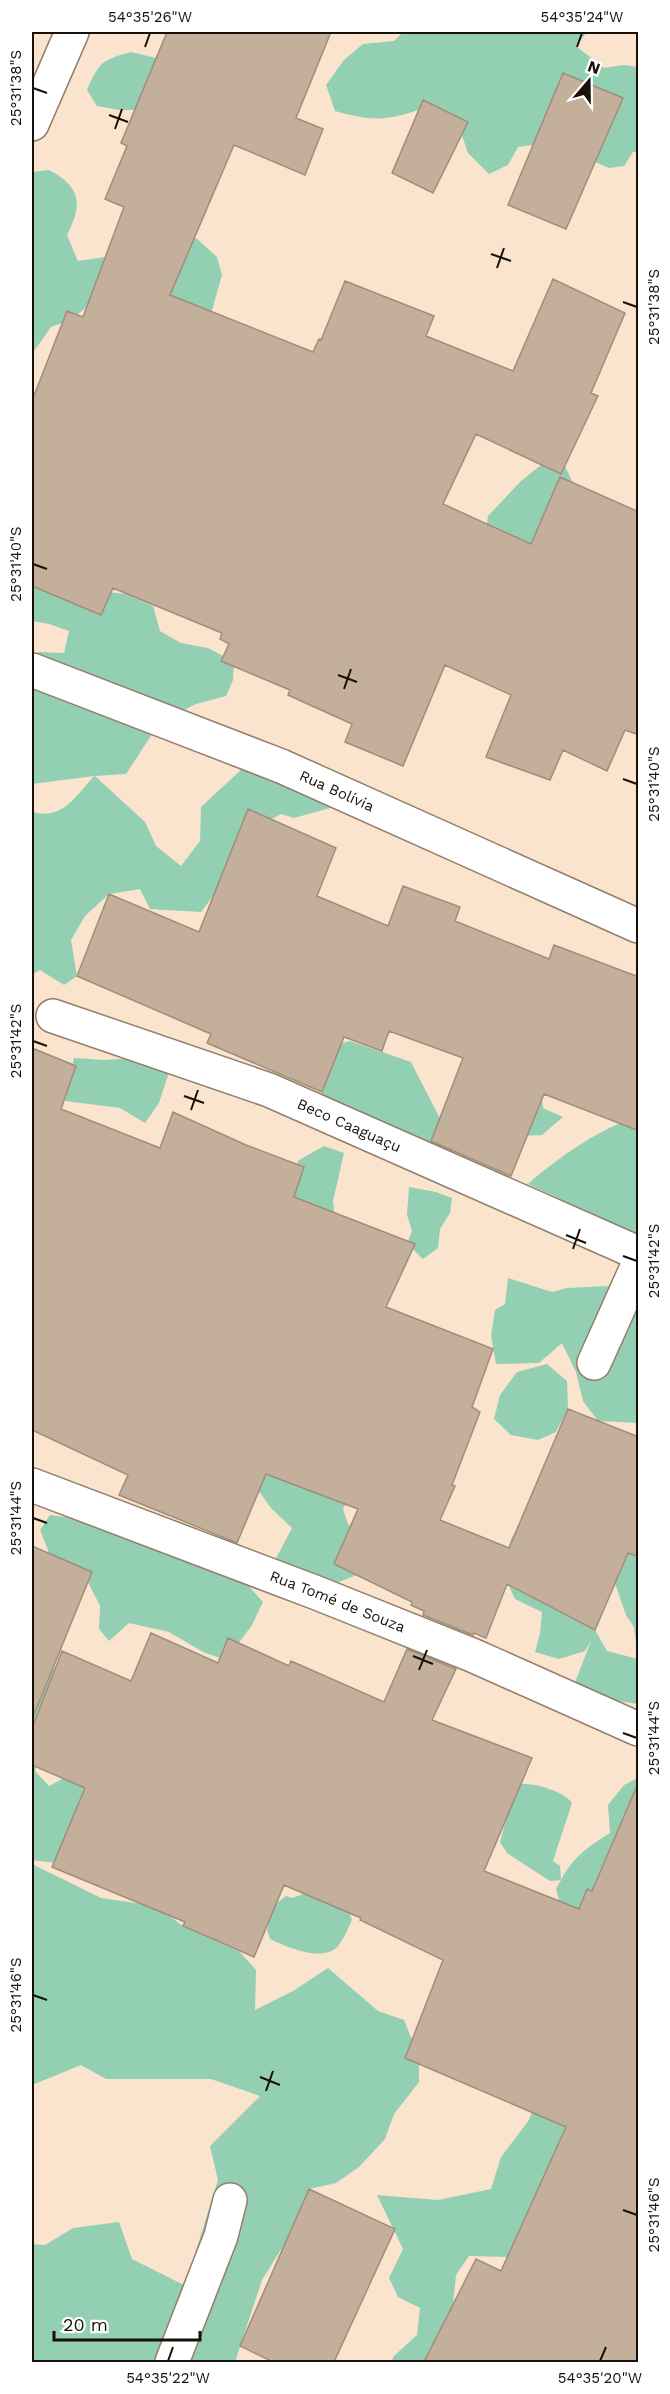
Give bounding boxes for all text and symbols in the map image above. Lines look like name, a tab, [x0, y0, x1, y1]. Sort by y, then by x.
text: 54°35'26"W	[108, 8, 192, 26]
text: 54°35'24"W	[541, 8, 623, 26]
text: 25°31'38"S	[7, 50, 25, 126]
north arrow	[559, 51, 619, 111]
text: N	[585, 56, 603, 78]
text: 25°31'38"S	[645, 269, 663, 345]
text: 25°31'40"S	[7, 526, 25, 602]
text: 25°31'40"S	[645, 746, 663, 822]
street label: Rua Bolívia	[297, 766, 377, 816]
text: 25°31'42"S	[7, 1004, 25, 1078]
street label: Beco Caaguaçu	[294, 1095, 404, 1156]
text: 25°31'42"S	[645, 1224, 663, 1298]
text: 25°31'44"S	[7, 1481, 25, 1555]
street label: Rua Tomé de Souza	[267, 1567, 408, 1637]
text: 25°31'44"S	[645, 1701, 663, 1775]
text: 25°31'46"S	[7, 1957, 25, 2033]
text: 25°31'46"S	[645, 2177, 663, 2253]
scale bar	[54, 2304, 200, 2342]
text: 20 m	[63, 2314, 108, 2335]
text: 54°35'22"W	[126, 2369, 210, 2387]
text: 54°35'20"W	[558, 2369, 642, 2387]

